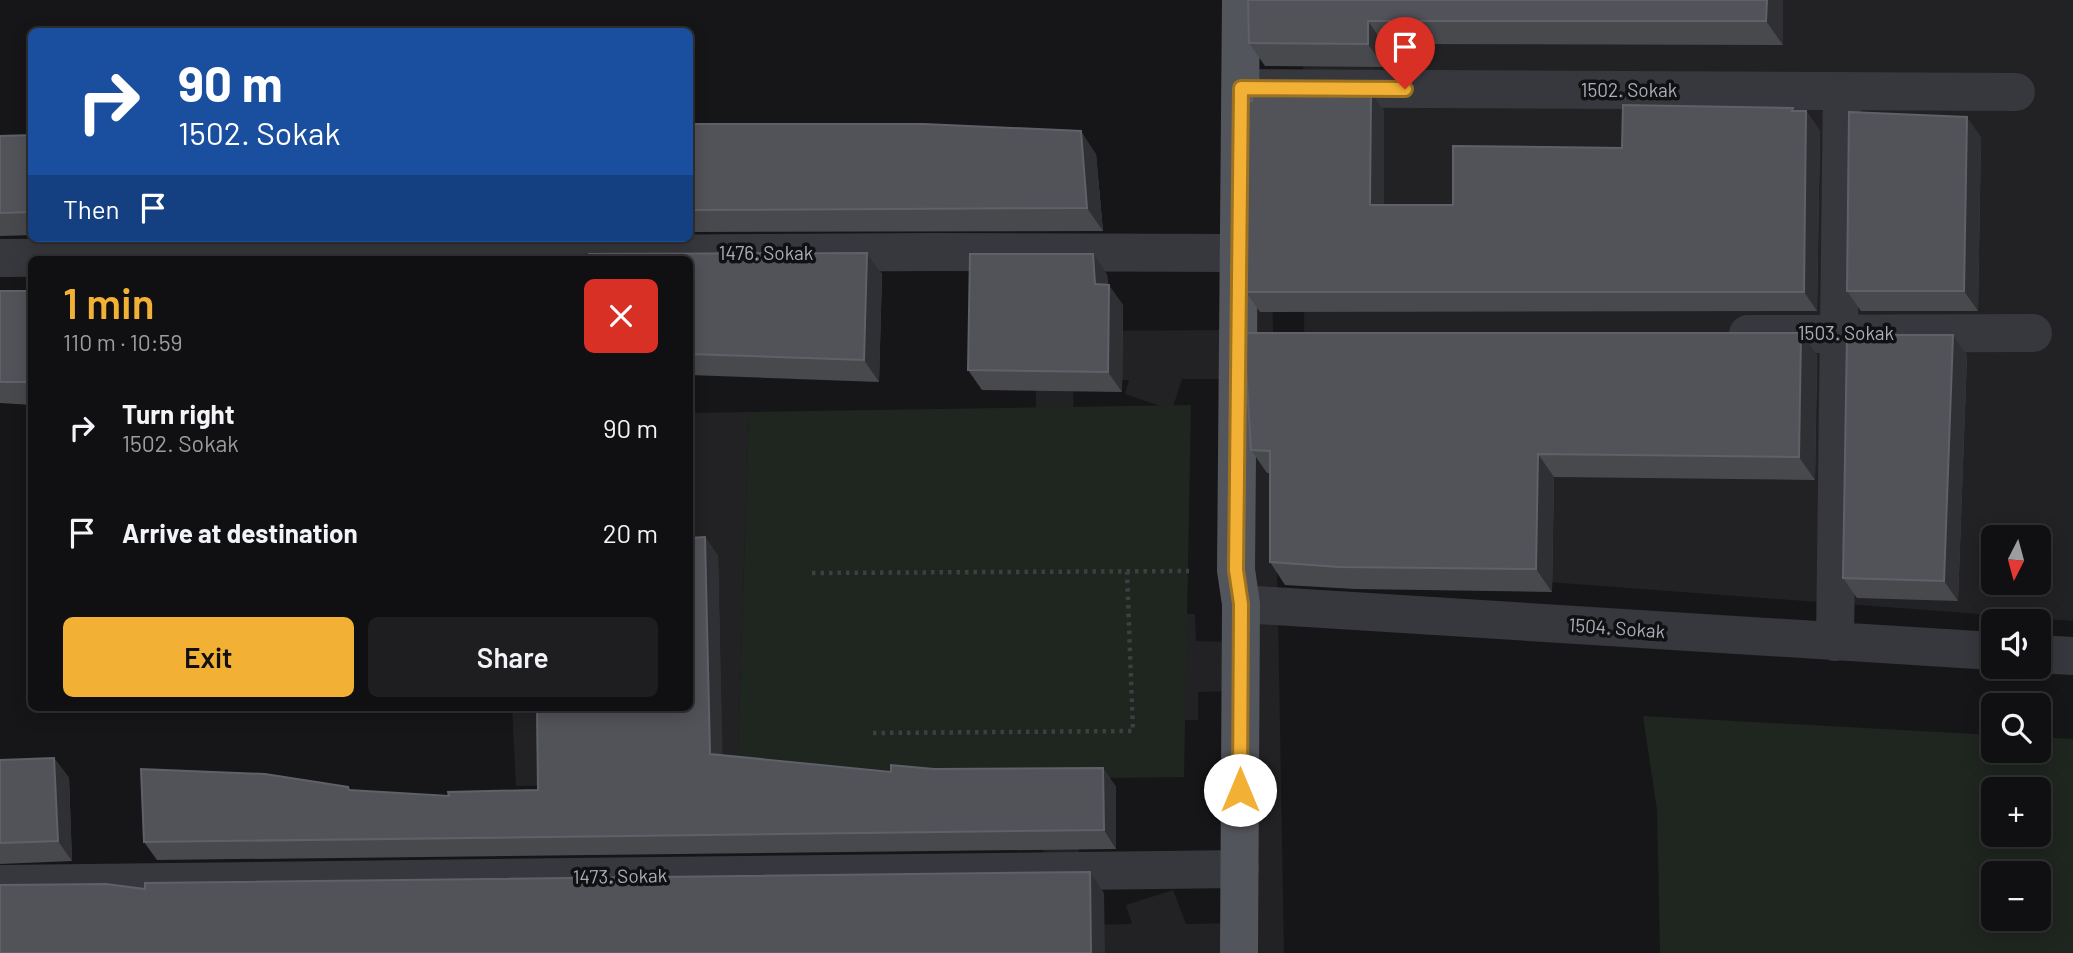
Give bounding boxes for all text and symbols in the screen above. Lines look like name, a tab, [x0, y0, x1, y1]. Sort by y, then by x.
pin	[1375, 17, 1435, 89]
icon: arrive	[1386, 28, 1424, 66]
text: 90 m	[178, 53, 283, 112]
icon: right	[63, 56, 154, 147]
street label: 1502. Sokak	[1581, 78, 1677, 101]
text: 1502. Sokak	[178, 113, 340, 151]
icon: arrive	[134, 189, 172, 227]
text: Then	[63, 193, 120, 224]
street label: 1476. Sokak	[719, 241, 813, 264]
text: 1 min	[63, 277, 155, 327]
button: close	[584, 279, 658, 353]
street label: 1503. Sokak	[1798, 321, 1894, 344]
text: 110 m · 10:59	[63, 328, 182, 356]
text: Turn right	[122, 398, 235, 429]
icon: right	[63, 409, 101, 447]
text: 90 m	[603, 412, 658, 443]
text: 1502. Sokak	[122, 429, 239, 457]
icon: arrive	[63, 514, 101, 552]
text: Arrive at destination	[122, 517, 358, 548]
text: 20 m	[603, 517, 658, 548]
north arrow	[1981, 525, 2051, 595]
map controls	[1981, 525, 2051, 931]
button: sound	[1981, 609, 2051, 679]
street label: 1504. Sokak	[1568, 613, 1666, 642]
button: Exit	[63, 617, 354, 697]
button: Share	[368, 617, 658, 697]
button: search	[1981, 693, 2051, 763]
position arrow	[1203, 753, 1277, 827]
button: +	[1981, 777, 2051, 847]
button: −	[1981, 861, 2051, 931]
street label: 1473. Sokak	[573, 863, 667, 888]

